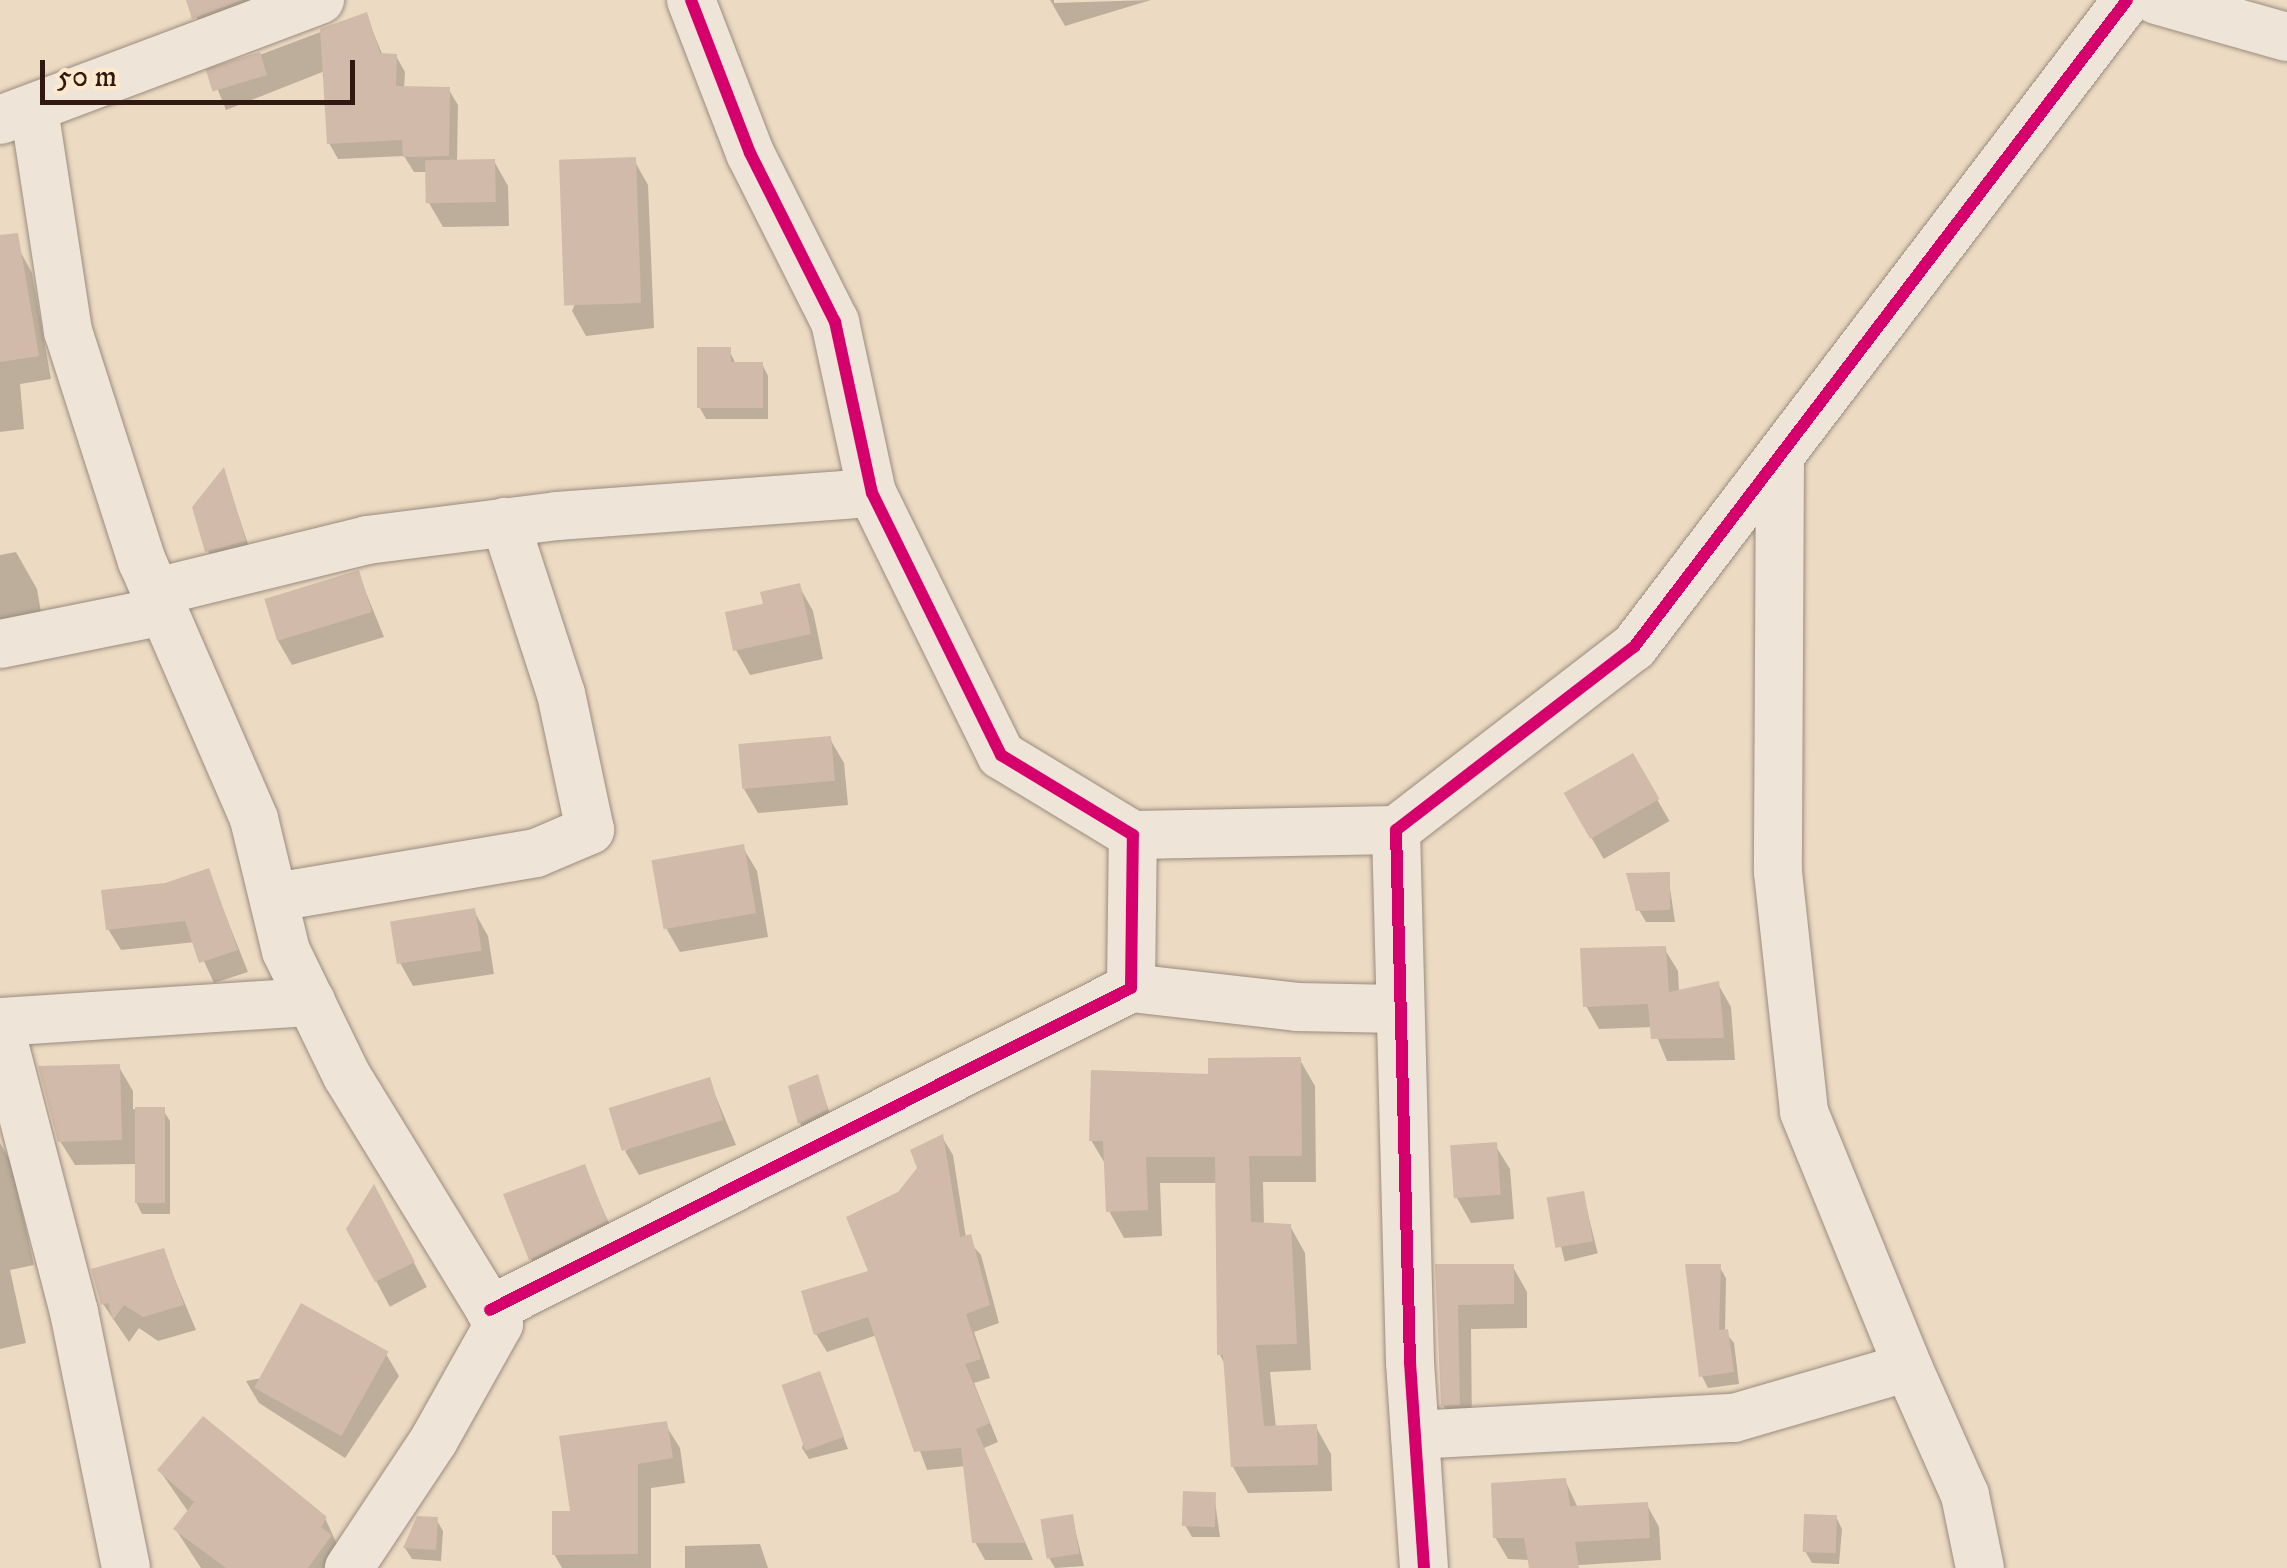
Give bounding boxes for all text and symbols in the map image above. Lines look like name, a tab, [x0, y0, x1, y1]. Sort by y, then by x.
scale bar	[45, 40, 360, 102]
text: 50 m	[57, 59, 117, 96]

